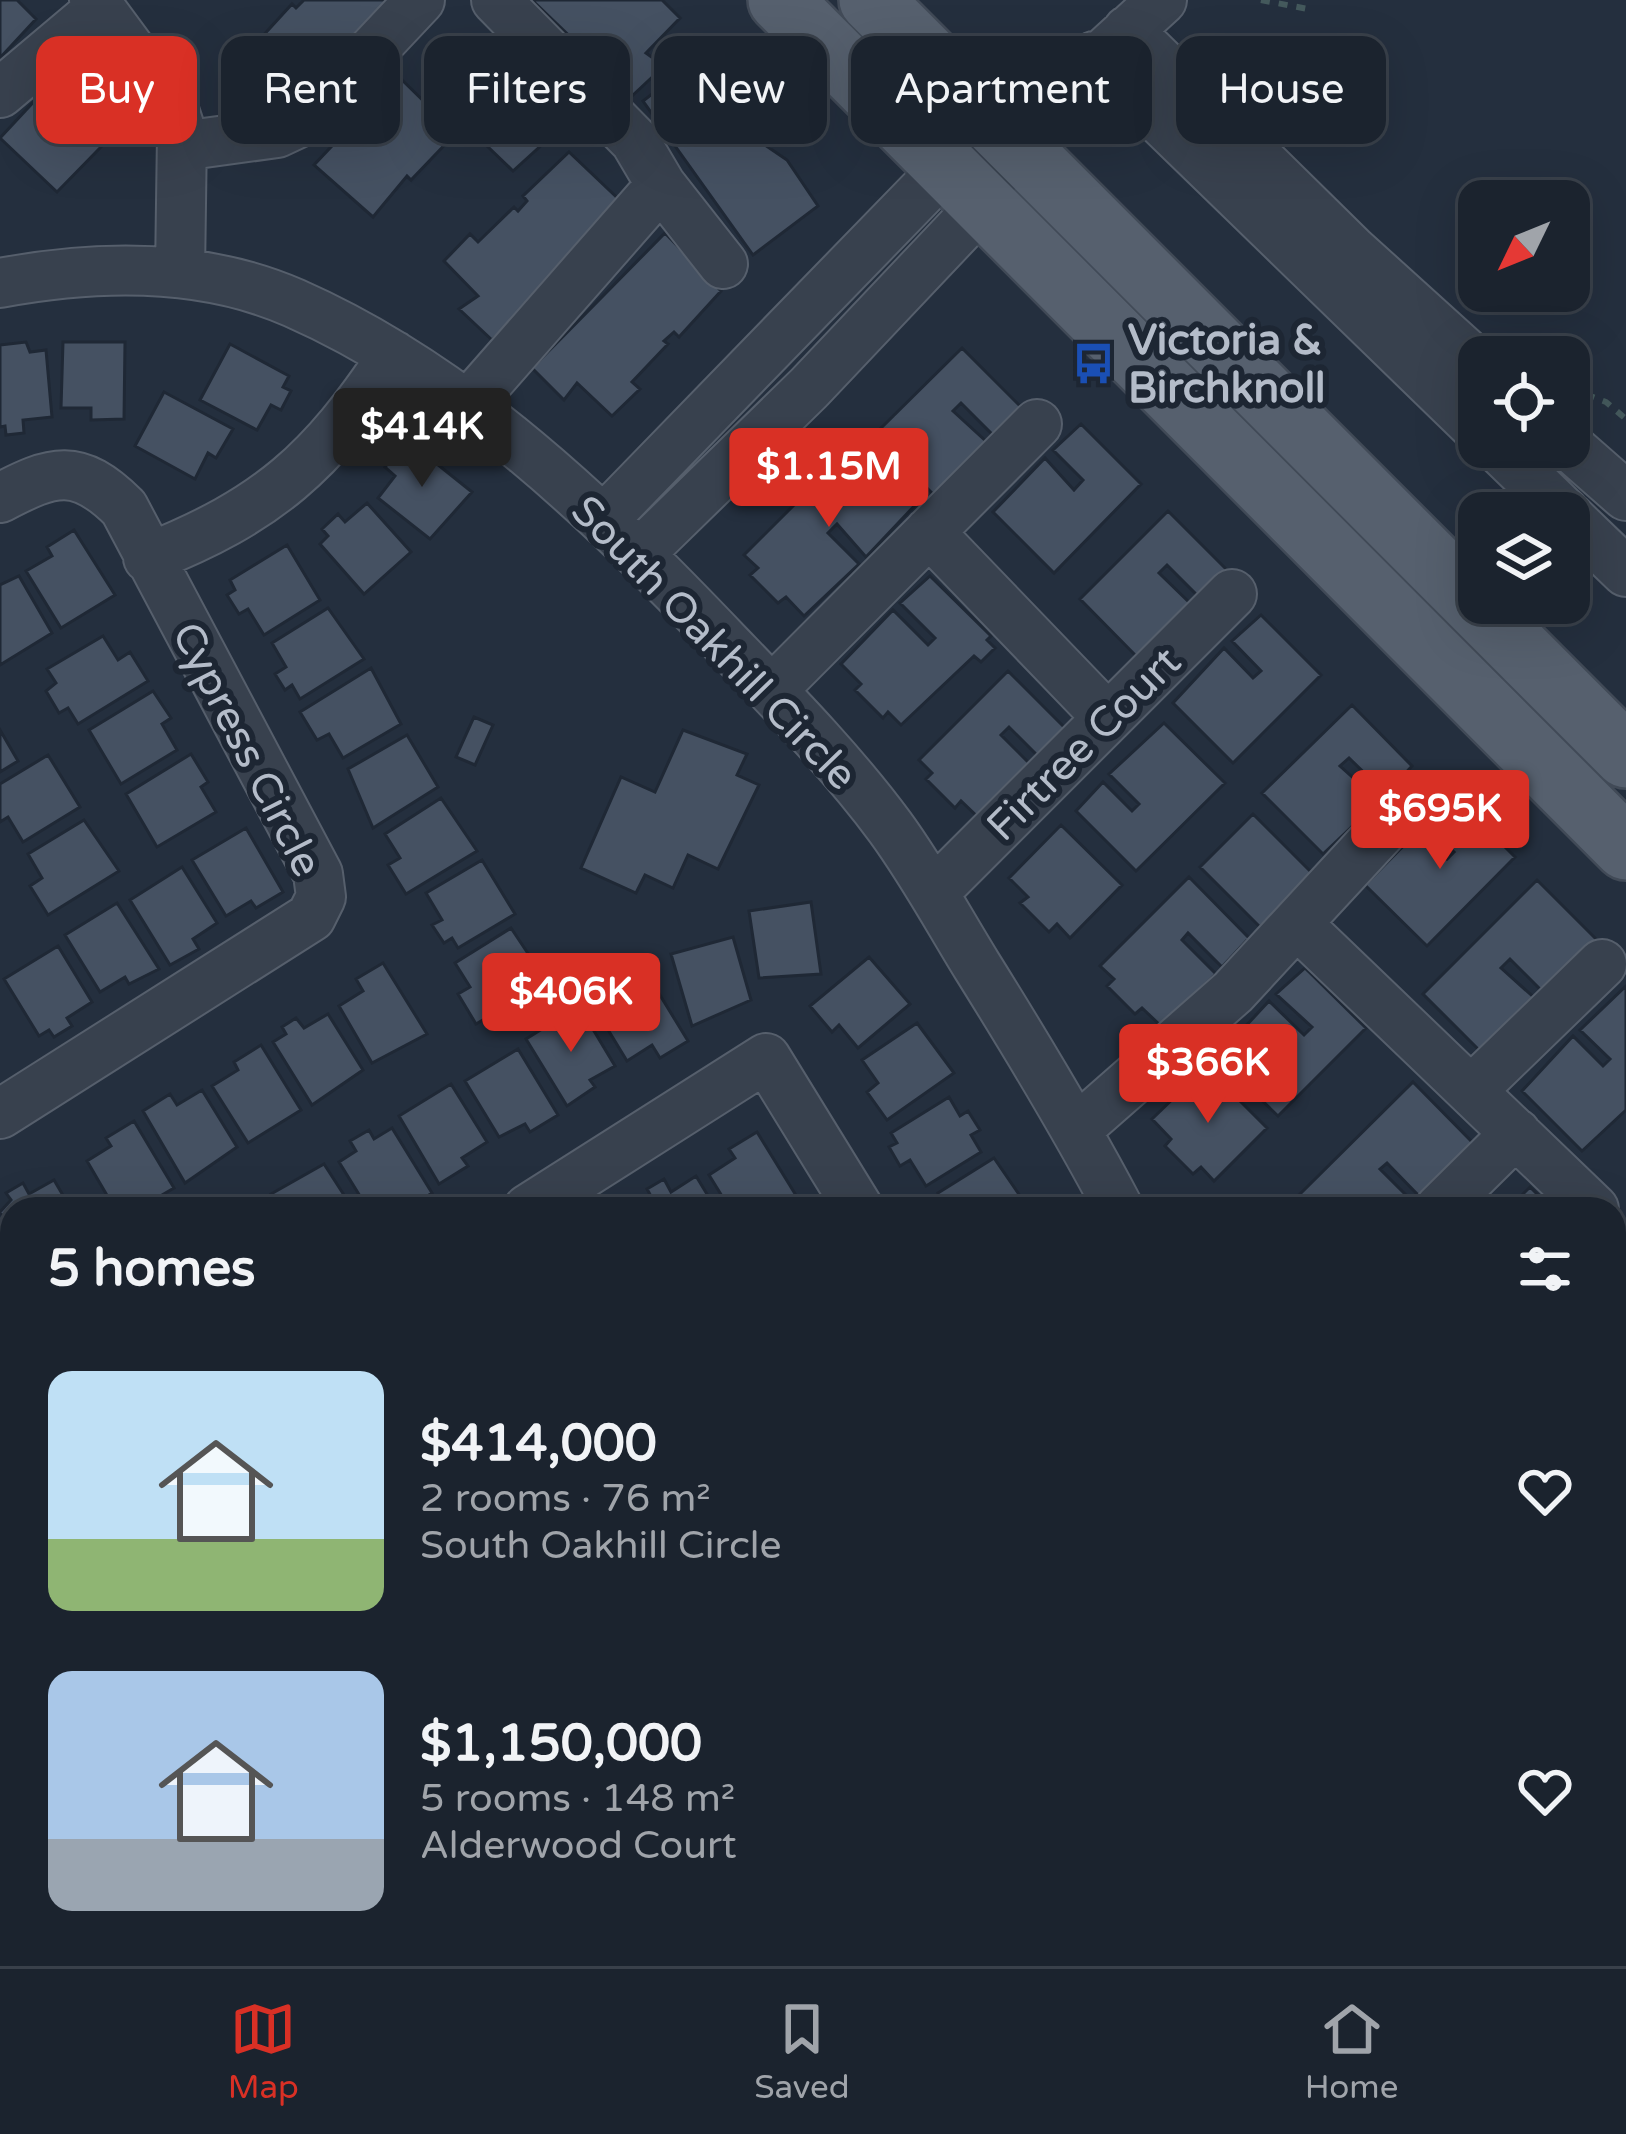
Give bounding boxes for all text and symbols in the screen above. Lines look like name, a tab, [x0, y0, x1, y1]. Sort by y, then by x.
chip: Buy	[36, 36, 197, 144]
chip: Rent	[221, 36, 400, 144]
chip: Filters	[424, 36, 630, 144]
chip: New	[654, 36, 827, 144]
chip: Apartment	[851, 36, 1152, 144]
chip: House	[1176, 36, 1386, 144]
north arrow	[1458, 180, 1590, 312]
map controls	[1458, 180, 1590, 624]
place label: Victoria & Birchknoll	[1128, 315, 1326, 414]
button: locate	[1458, 336, 1590, 468]
bus stop icon: Victoria & Birchknoll	[1071, 340, 1117, 386]
pin: $414K	[338, 388, 506, 490]
text: $414K	[360, 403, 484, 450]
pin: $1.15M	[731, 428, 927, 530]
text: $1.15M	[756, 443, 902, 490]
street label: South Oakhill Circle	[560, 485, 867, 801]
button: layers	[1458, 492, 1590, 624]
street label: Cypress Circle	[161, 614, 333, 885]
street label: Firtree Court	[976, 636, 1192, 852]
pin: $695K	[1356, 770, 1524, 872]
text: $695K	[1378, 785, 1502, 832]
pin: $406K	[487, 953, 655, 1055]
text: $406K	[509, 968, 633, 1015]
pin: $366K	[1124, 1024, 1292, 1126]
text: $366K	[1146, 1039, 1270, 1086]
icon: filters	[1512, 1236, 1578, 1302]
text: 5 homes	[48, 1238, 256, 1300]
text: $414,000	[420, 1413, 657, 1475]
icon: home	[144, 1419, 288, 1563]
icon: heart	[1512, 1458, 1578, 1524]
text: 2 rooms · 76 m²	[420, 1475, 711, 1522]
text: South Oakhill Circle	[420, 1522, 782, 1569]
text: $1,150,000	[420, 1713, 702, 1775]
icon: home	[144, 1719, 288, 1863]
icon: heart	[1512, 1758, 1578, 1824]
text: 5 rooms · 148 m²	[420, 1775, 735, 1822]
text: Alderwood Court	[420, 1822, 737, 1869]
tab: Map	[228, 1996, 299, 2107]
tab: Saved	[754, 1996, 850, 2107]
tab: Home	[1305, 1996, 1398, 2107]

